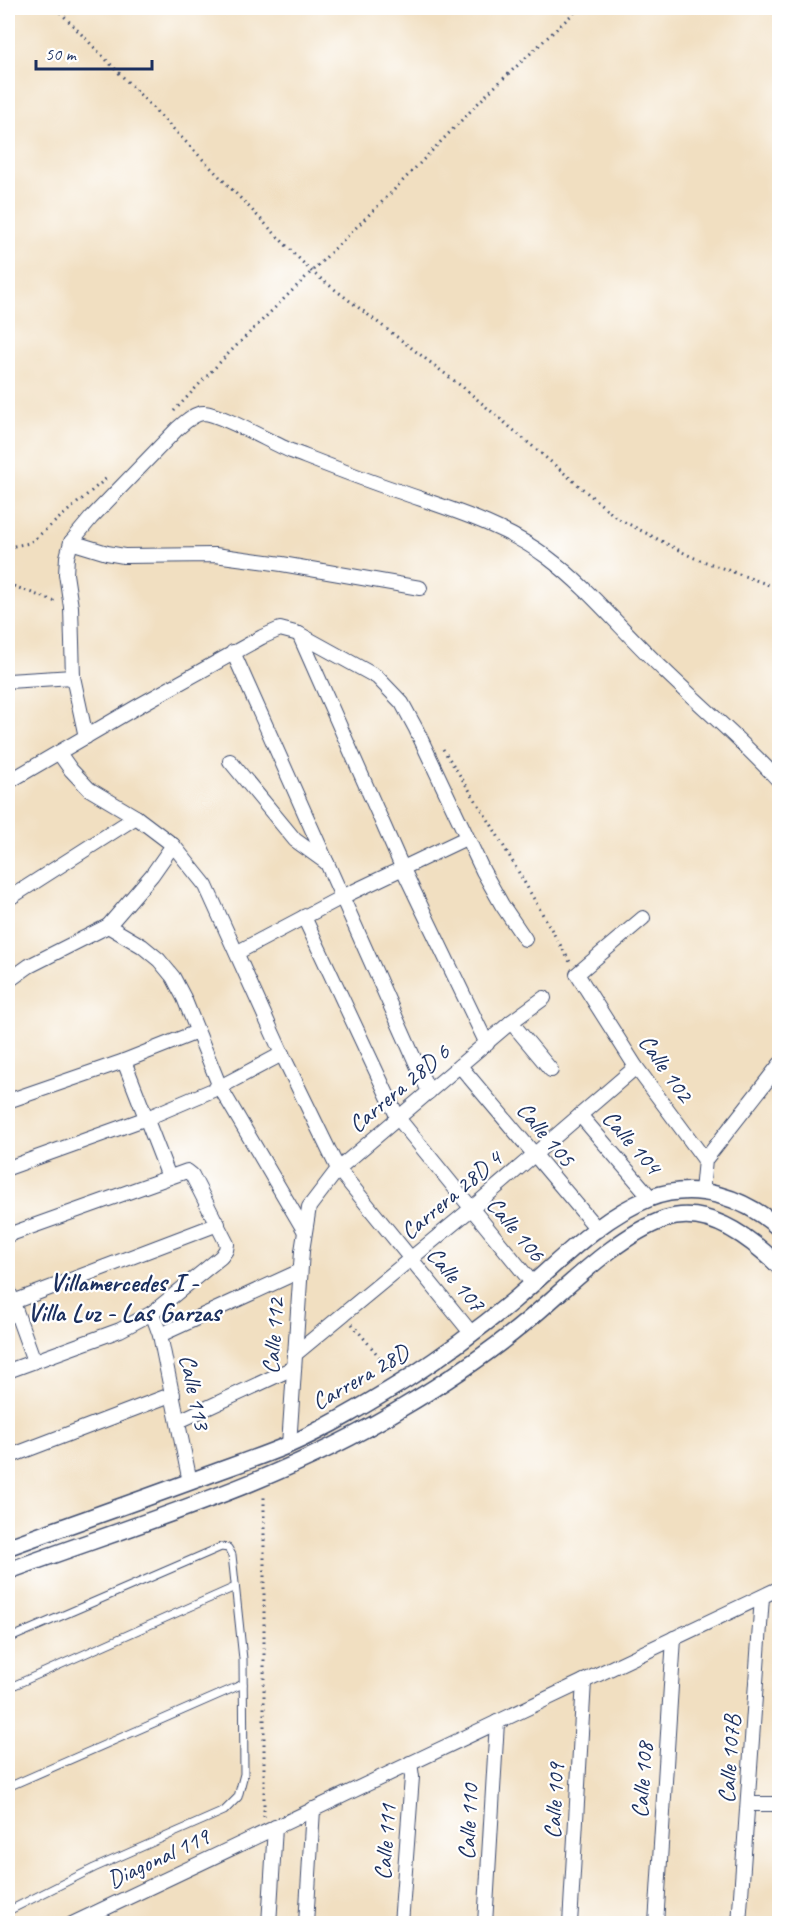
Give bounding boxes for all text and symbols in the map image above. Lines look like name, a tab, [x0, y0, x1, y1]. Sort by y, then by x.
scale bar	[36, 33, 152, 71]
text: 50 m	[45, 43, 78, 65]
street label: Calle 102	[632, 1028, 701, 1110]
street label: Carrera 28D 6	[342, 1036, 457, 1139]
street label: Calle 105	[510, 1095, 583, 1174]
street label: Calle 104	[596, 1104, 670, 1182]
street label: Carrera 28D 4	[394, 1142, 510, 1246]
street label: Calle 106	[480, 1190, 553, 1269]
street label: Calle 107	[420, 1240, 493, 1319]
district label: Villamercedes I - Villa Luz - Las Garzas	[27, 1266, 224, 1329]
street label: Calle 112	[255, 1295, 291, 1375]
street label: Carrera 28D	[306, 1336, 416, 1417]
street label: Calle 113	[172, 1352, 218, 1434]
street label: Calle 107B	[711, 1712, 747, 1804]
street label: Calle 108	[624, 1739, 660, 1819]
street label: Calle 109	[537, 1760, 571, 1840]
street label: Calle 110	[451, 1781, 485, 1861]
street label: Calle 111	[367, 1802, 403, 1881]
street label: Diagonal 119	[102, 1820, 216, 1895]

